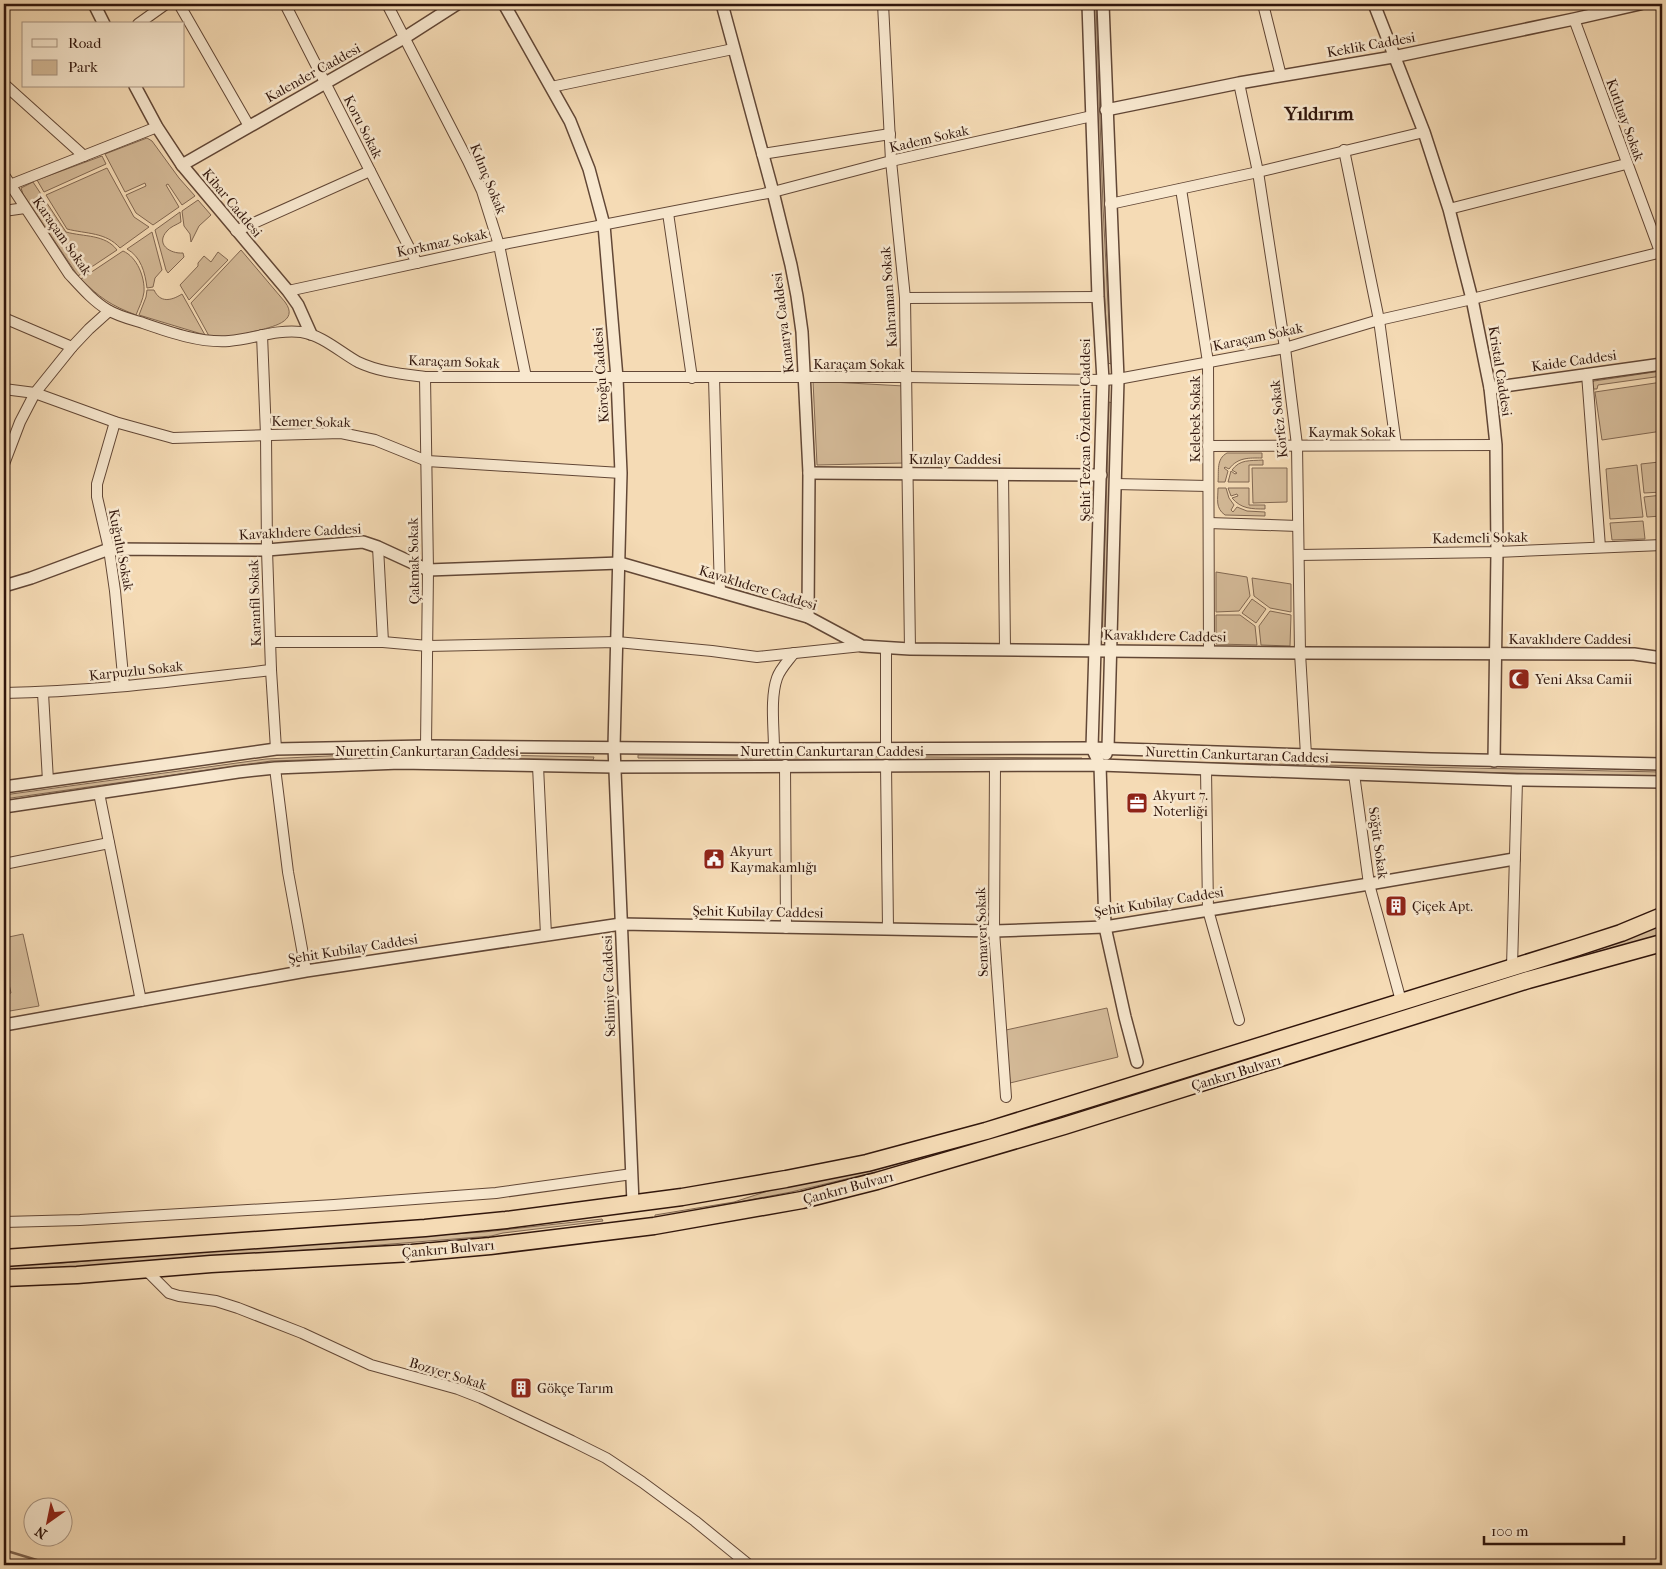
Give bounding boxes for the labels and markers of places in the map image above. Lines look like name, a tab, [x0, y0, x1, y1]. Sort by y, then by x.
mosque icon: Yeni Aksa Camii	[1507, 667, 1531, 691]
place label: Yeni Aksa Camii	[1534, 671, 1632, 688]
place label: Akyurt 7. Noterliği	[1152, 787, 1208, 820]
office icon: Akyurt 7. Noterliği	[1125, 791, 1149, 815]
place label: Akyurt Kaymakamlığı	[729, 843, 817, 876]
public building icon: Akyurt Kaymakamlığı	[702, 847, 726, 871]
building icon: Çiçek Apt.	[1384, 894, 1408, 918]
place label: Çiçek Apt.	[1412, 898, 1473, 915]
building icon: Gökçe Tarım	[509, 1376, 533, 1400]
place label: Gökçe Tarım	[537, 1380, 614, 1397]

